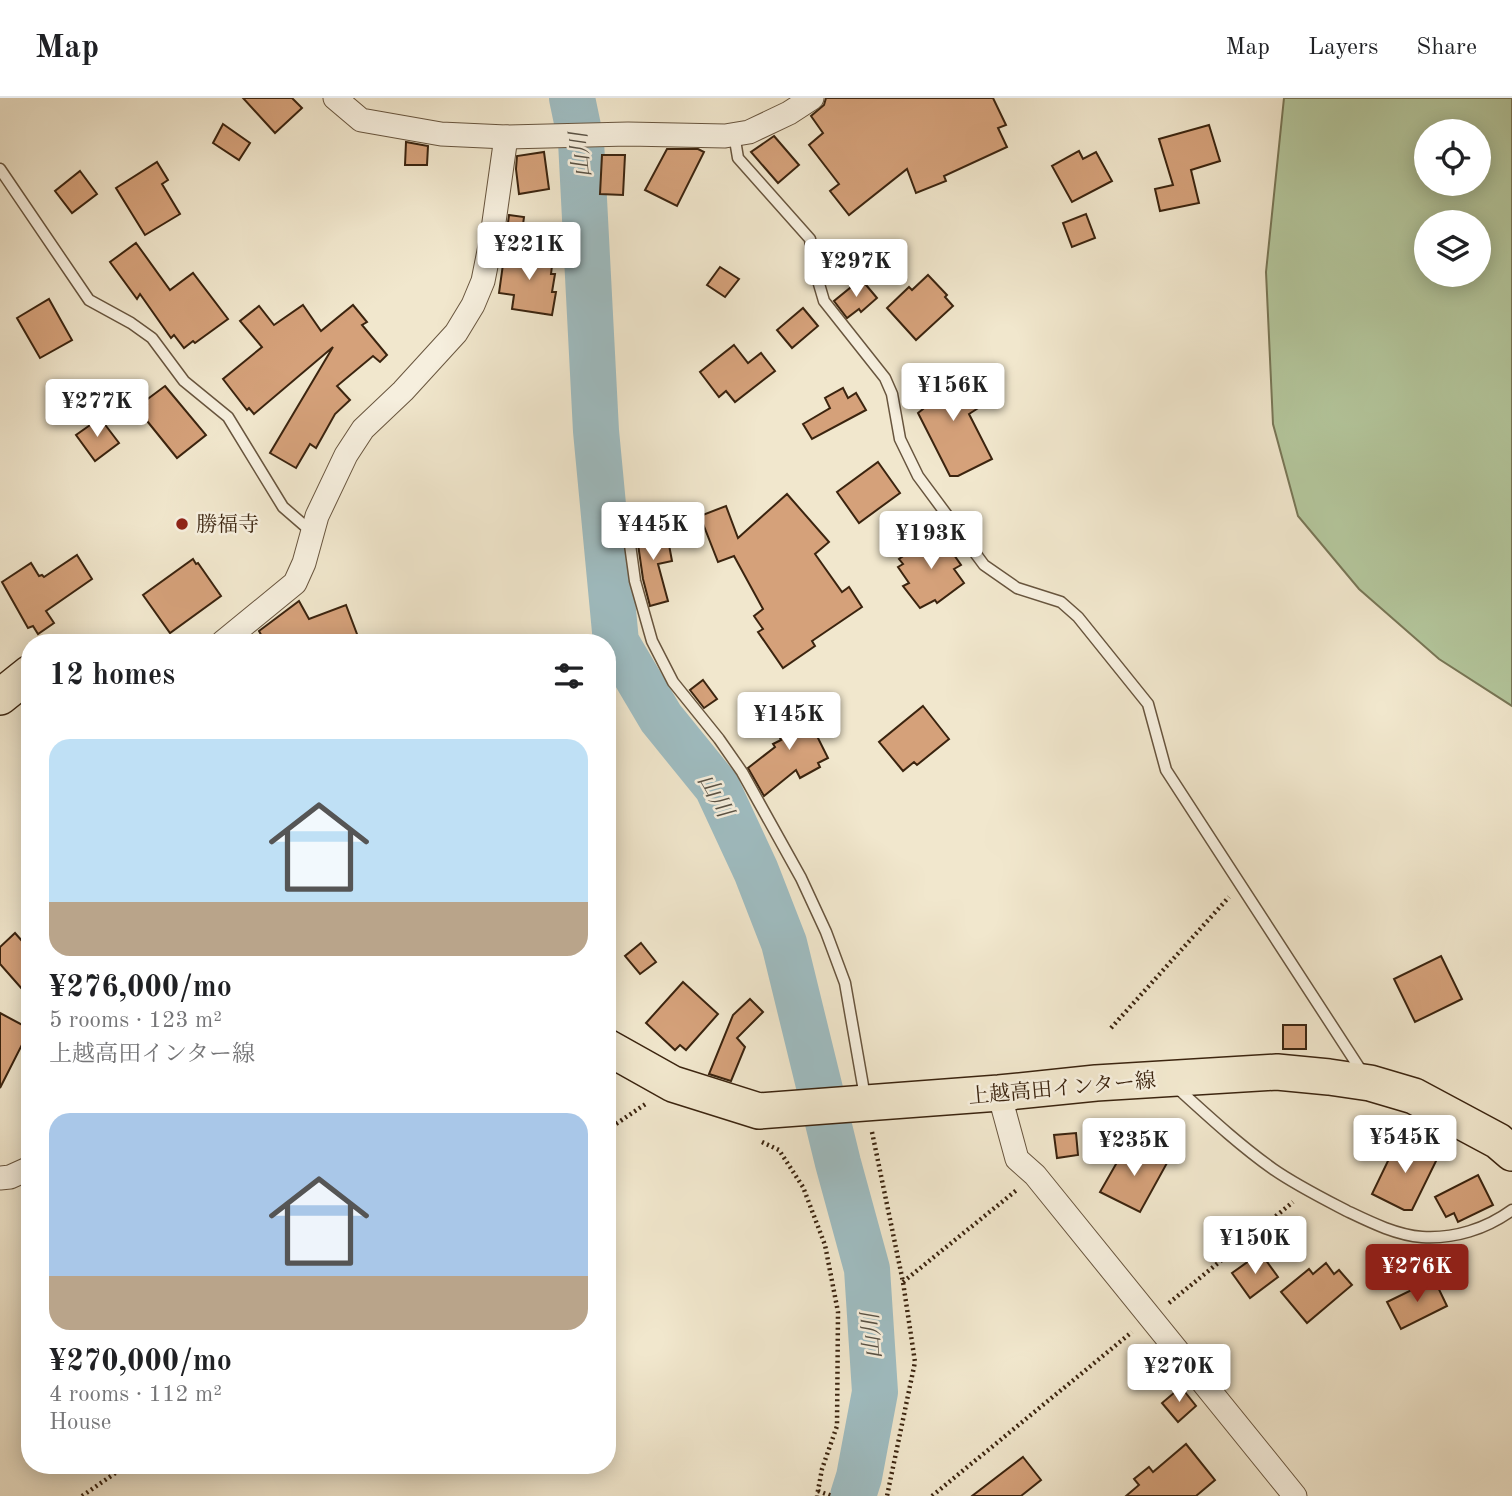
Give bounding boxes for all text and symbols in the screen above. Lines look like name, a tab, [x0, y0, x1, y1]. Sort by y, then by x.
text: Map	[35, 32, 99, 65]
text: Map	[1226, 36, 1270, 60]
text: Layers	[1308, 36, 1378, 60]
text: Share	[1416, 36, 1477, 60]
map controls	[1414, 119, 1491, 287]
button: locate	[1414, 119, 1491, 196]
water label: 山川	[566, 128, 595, 179]
button: layers	[1414, 210, 1491, 287]
pin: ¥221K	[480, 222, 578, 282]
text: ¥221K	[493, 233, 565, 256]
pin: ¥297K	[807, 240, 905, 299]
text: ¥297K	[820, 250, 892, 273]
pin: ¥156K	[904, 364, 1002, 423]
text: ¥156K	[917, 374, 989, 397]
pin: ¥277K	[48, 380, 146, 439]
text: ¥277K	[61, 390, 133, 413]
pin: ¥445K	[604, 503, 702, 562]
pin: ¥193K	[882, 512, 980, 571]
place label: 勝福寺	[196, 513, 259, 536]
text: ¥445K	[617, 513, 689, 536]
marker: 勝福寺	[174, 516, 190, 532]
text: ¥193K	[895, 522, 967, 545]
icon: filters	[550, 657, 588, 695]
text: 12 homes	[49, 661, 175, 691]
pin: ¥145K	[740, 692, 838, 752]
text: ¥145K	[753, 703, 825, 726]
water label: 山川	[693, 770, 739, 824]
icon: home	[256, 784, 382, 910]
text: ¥276,000/mo	[49, 973, 232, 1003]
text: 5 rooms · 123 m²	[49, 1009, 222, 1032]
text: 上越高田インター線	[49, 1043, 255, 1066]
street label: 上越高田インター線	[967, 1069, 1157, 1108]
pin: ¥545K	[1356, 1116, 1454, 1175]
pin: ¥235K	[1085, 1118, 1183, 1178]
text: ¥545K	[1369, 1126, 1441, 1149]
text: ¥235K	[1098, 1129, 1170, 1152]
icon: home	[256, 1158, 382, 1284]
pin: ¥150K	[1206, 1216, 1304, 1276]
text: ¥150K	[1219, 1227, 1291, 1250]
pin: ¥276K	[1368, 1244, 1466, 1304]
text: ¥276K	[1381, 1255, 1453, 1278]
water label: 山川	[858, 1309, 886, 1360]
pin: ¥270K	[1130, 1344, 1228, 1404]
text: ¥270,000/mo	[49, 1347, 232, 1377]
text: ¥270K	[1143, 1355, 1215, 1378]
text: 4 rooms · 112 m²	[49, 1383, 222, 1406]
text: House	[49, 1411, 111, 1434]

